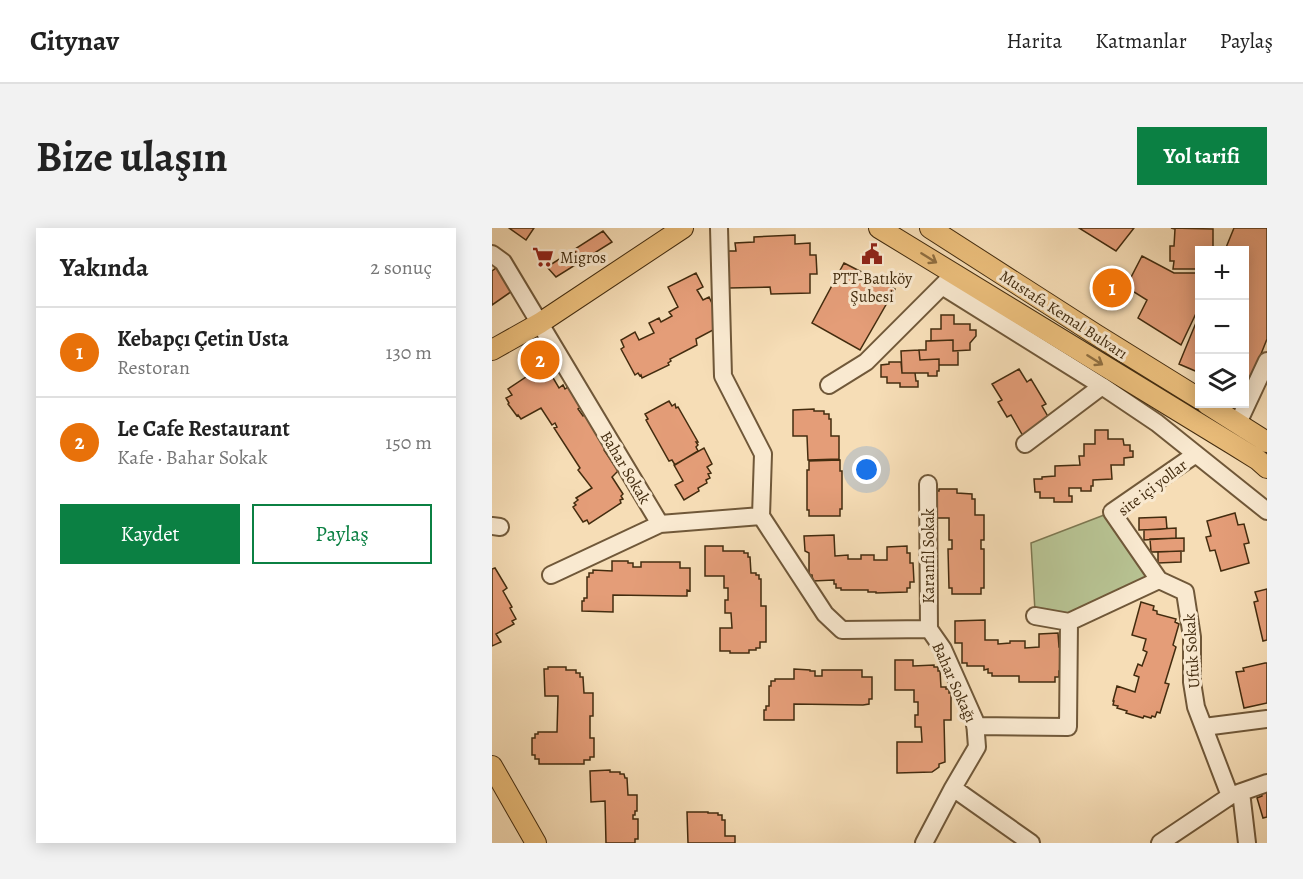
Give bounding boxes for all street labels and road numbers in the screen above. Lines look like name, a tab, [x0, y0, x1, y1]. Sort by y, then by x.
street label: Mustafa Kemal Bulvarı	[995, 265, 1132, 364]
street label: Bahar Sokak	[595, 427, 656, 508]
street label: site içi yollar	[1113, 454, 1192, 521]
street label: Karanfil Sokak	[918, 508, 940, 604]
street label: Ufuk Sokak	[1178, 613, 1206, 689]
street label: Bahar Sokağı	[927, 639, 982, 726]

